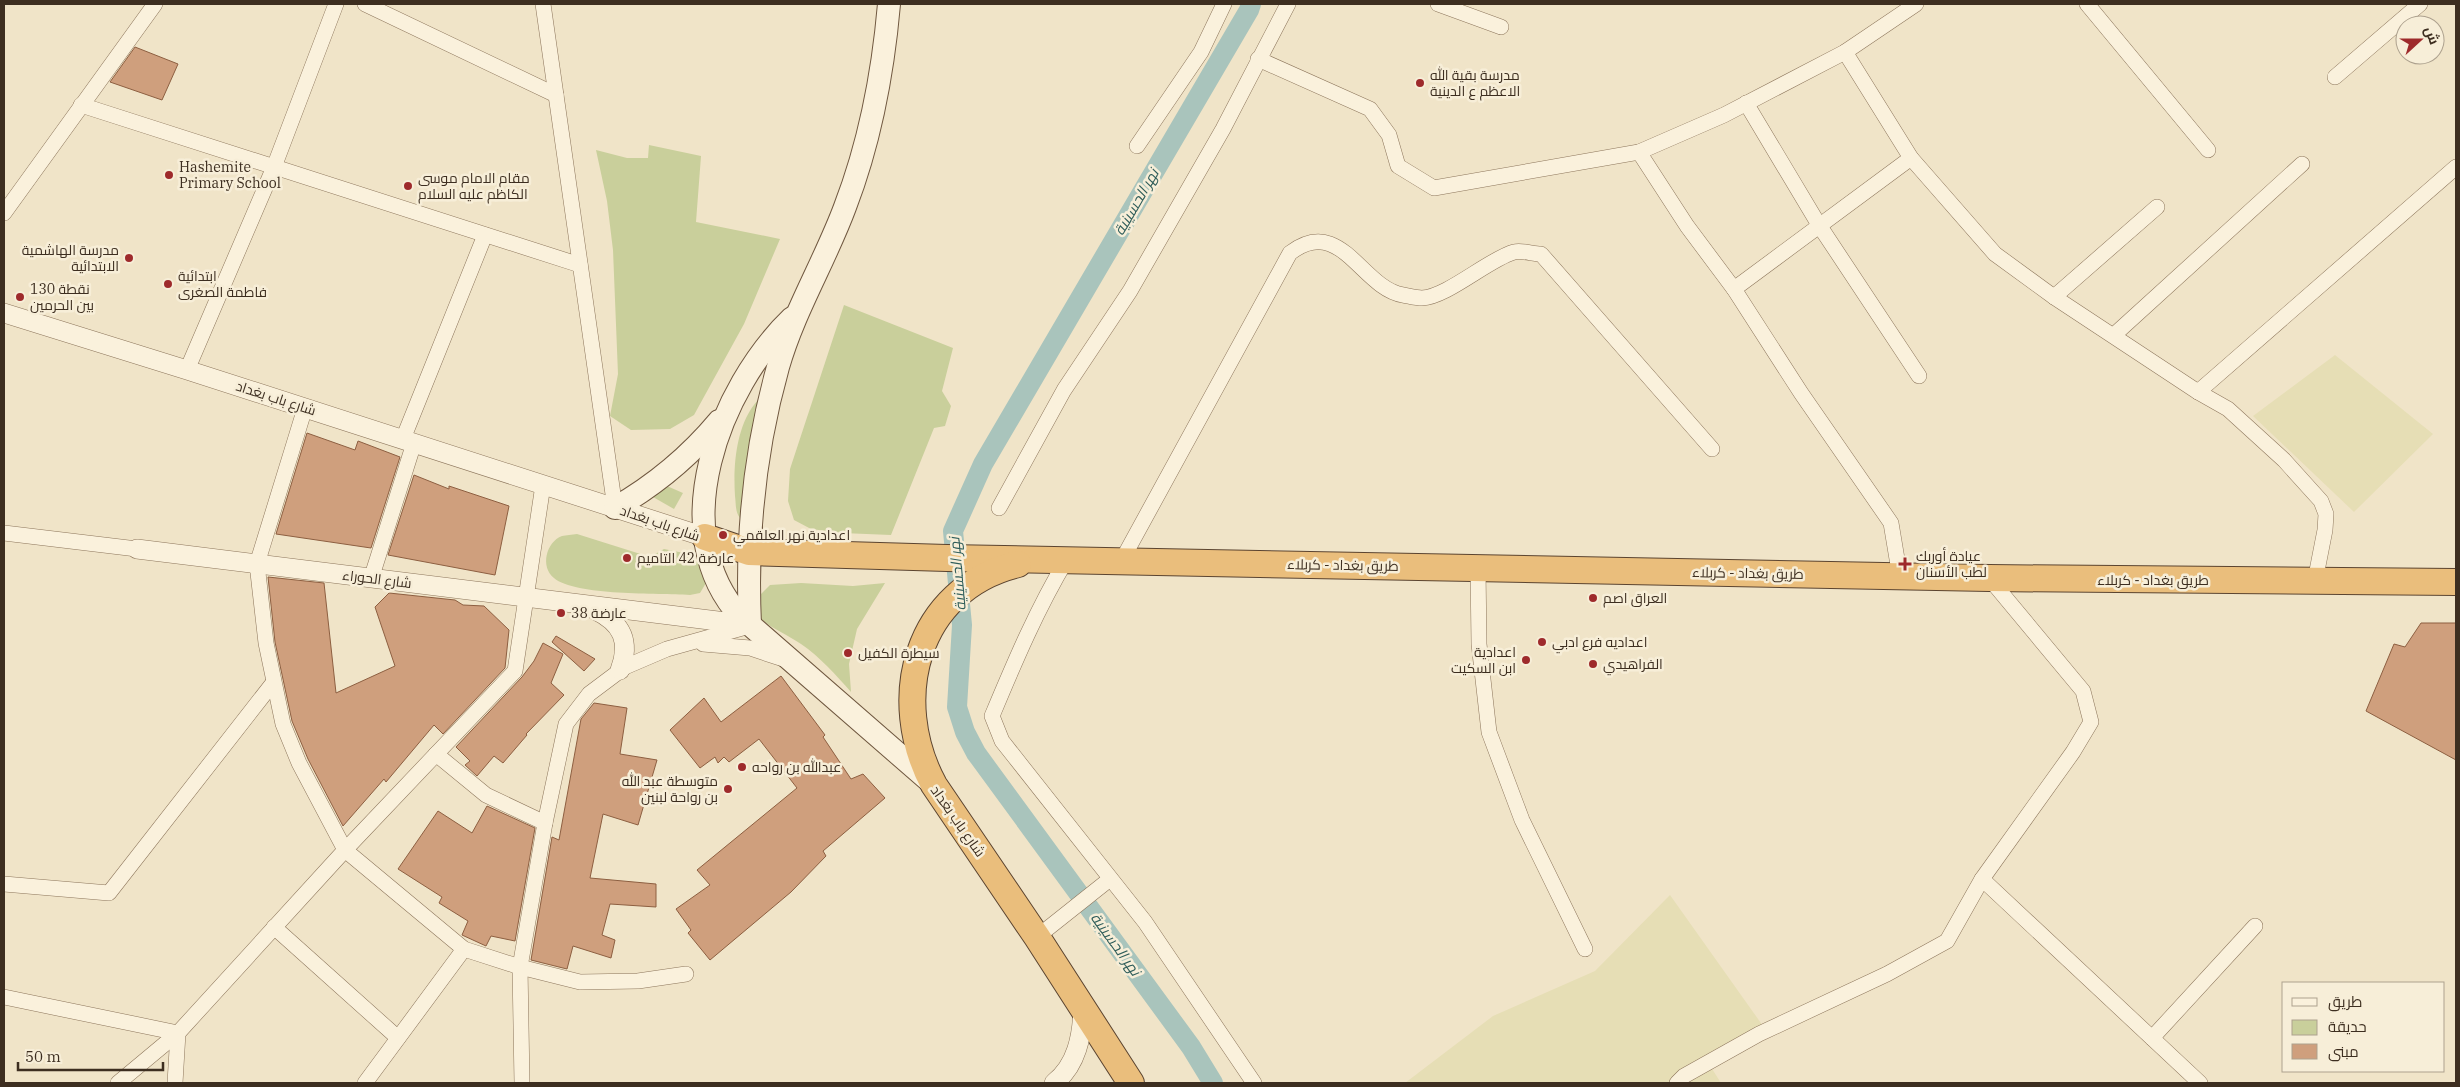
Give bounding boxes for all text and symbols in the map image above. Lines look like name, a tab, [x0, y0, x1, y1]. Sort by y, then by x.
north arrow	[2395, 15, 2445, 65]
text: ش	[2421, 24, 2444, 47]
place label: مدرسة بقية الله الاعظم ع الدينية	[1430, 66, 1520, 101]
marker: مدرسة بقية الله الاعظم ع الدينية	[1414, 77, 1426, 89]
place label: Hashemite Primary School	[179, 158, 281, 192]
water label: نهر الحسينية	[1109, 164, 1164, 239]
marker: Hashemite Primary School	[163, 169, 175, 181]
place label: مقام الامام موسى الكاظم عليه السلام	[418, 169, 530, 204]
marker: مقام الامام موسى الكاظم عليه السلام	[402, 180, 414, 192]
place label: مدرسة الهاشمية الابتدائية	[22, 241, 119, 275]
marker: مدرسة الهاشمية الابتدائية	[123, 252, 135, 264]
place label: ابتدائية فاطمة الصغرى	[178, 267, 267, 301]
marker: ابتدائية فاطمة الصغرى	[162, 278, 174, 290]
place label: نقطة 130 بين الحرمين	[30, 280, 94, 314]
marker: نقطة 130 بين الحرمين	[14, 291, 26, 303]
street label: شارع باب بغداد	[234, 377, 318, 419]
street label: شارع باب بغداد	[618, 501, 702, 545]
place label: اعدادية نهر العلقمي	[733, 526, 850, 547]
marker: اعدادية نهر العلقمي	[717, 529, 729, 541]
water label: نهر الحسينية	[944, 535, 970, 611]
place label: عيادة أوربك لطب الأسنان	[1916, 547, 1987, 581]
place label: عارضة 42 التاميم	[637, 549, 734, 568]
marker: عارضة 42 التاميم	[621, 552, 633, 564]
street label: طريق بغداد - كربلاء	[1287, 555, 1399, 575]
marker: عيادة أوربك لطب الأسنان	[1898, 557, 1912, 571]
street label: طريق بغداد - كربلاء	[1692, 563, 1804, 583]
street label: شارع الحوراء	[341, 566, 413, 592]
street label: طريق بغداد - كربلاء	[2097, 571, 2209, 589]
place label: العراق اصم	[1603, 589, 1667, 608]
marker: العراق اصم	[1587, 592, 1599, 604]
place label: عارضة 38	[571, 604, 627, 622]
marker: عارضة 38	[555, 607, 567, 619]
place label: اعداديه فرع ادبي	[1552, 633, 1647, 654]
marker: اعداديه فرع ادبي	[1536, 636, 1548, 648]
place label: اعدادية ابن السكيت	[1451, 643, 1516, 677]
place label: سيطرة الكفيل	[858, 644, 939, 662]
marker: سيطرة الكفيل	[842, 647, 854, 659]
marker: اعدادية ابن السكيت	[1520, 654, 1532, 666]
place label: الفراهيدي	[1603, 655, 1663, 676]
marker: الفراهيدي	[1587, 658, 1599, 670]
place label: عبدالله بن رواحه	[752, 758, 841, 776]
marker: عبدالله بن رواحه	[736, 761, 748, 773]
place label: متوسطة عبد الله بن رواحة لبنين	[622, 772, 718, 806]
street label: شارع باب بغداد	[927, 782, 989, 860]
marker: متوسطة عبد الله بن رواحة لبنين	[722, 783, 734, 795]
water label: نهر الحسينية	[1087, 909, 1146, 981]
legend	[2282, 982, 2445, 1072]
text: طريق	[2328, 992, 2362, 1012]
text: حديقة	[2328, 1017, 2367, 1036]
scale bar	[18, 1040, 162, 1072]
text: مبنى	[2328, 1042, 2359, 1062]
text: 50 m	[25, 1047, 61, 1066]

